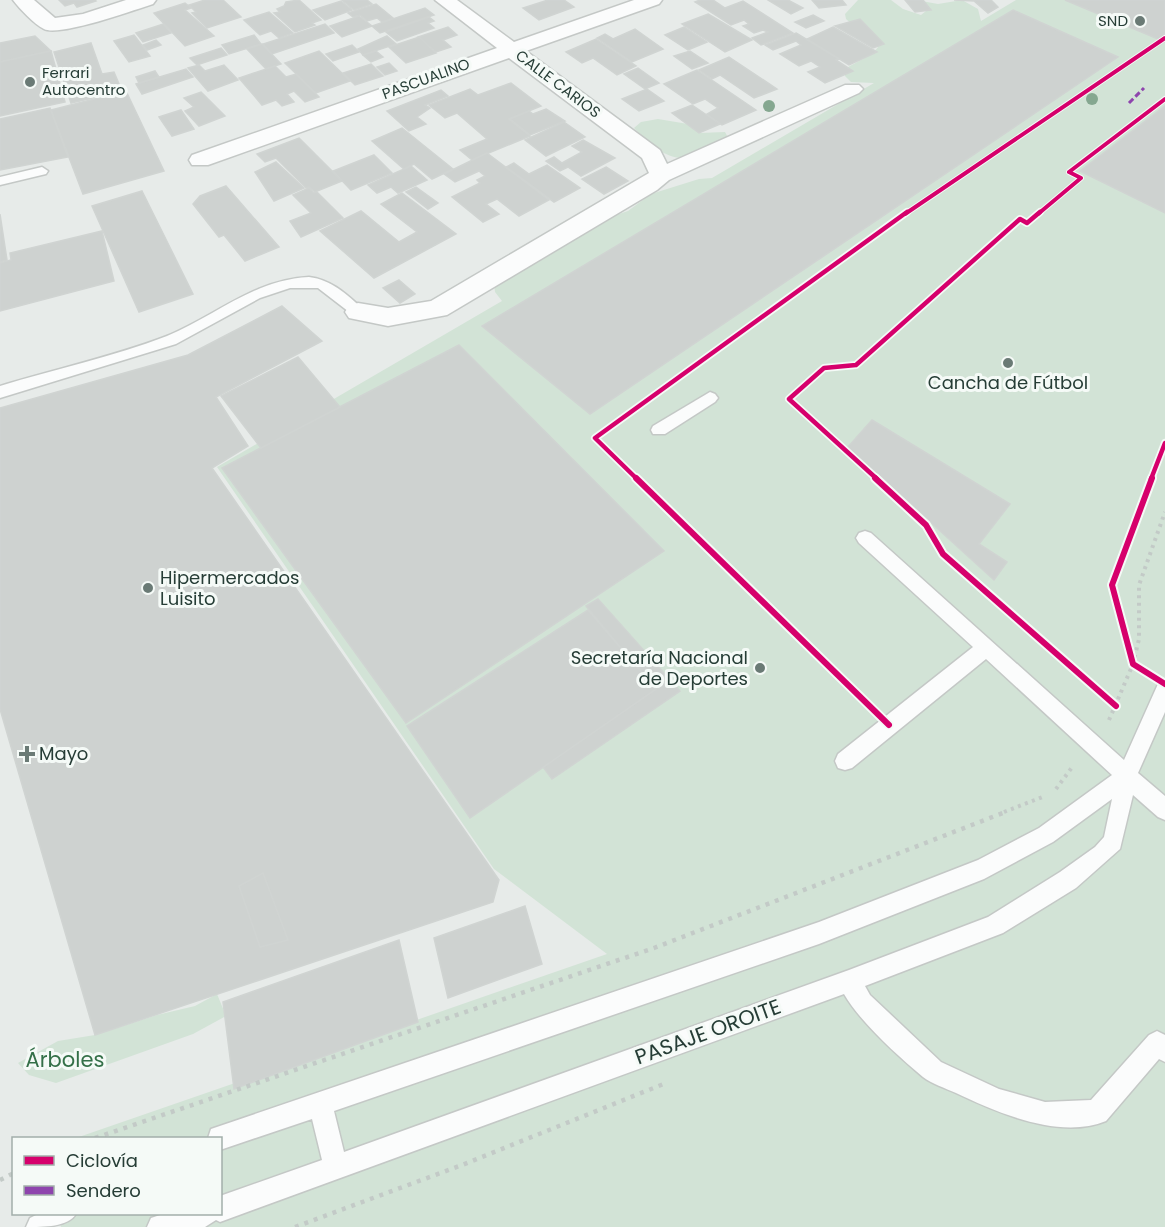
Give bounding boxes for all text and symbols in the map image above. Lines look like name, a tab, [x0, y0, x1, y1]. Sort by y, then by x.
place label: SND	[1098, 10, 1128, 31]
marker: SND	[1133, 14, 1147, 28]
street label: CALLE CARIOS	[511, 45, 605, 123]
street label: PASCUALINO	[379, 53, 473, 104]
place label: Ferrari Autocentro	[42, 62, 125, 100]
marker: Ferrari Autocentro	[23, 75, 37, 89]
marker: Cancha de Fútbol	[1001, 356, 1015, 370]
place label: Cancha de Fútbol	[928, 370, 1088, 395]
place label: Hipermercados Luisito	[160, 565, 300, 611]
marker: Hipermercados Luisito	[141, 581, 155, 595]
place label: Secretaría Nacional de Deportes	[571, 645, 748, 691]
marker: Secretaría Nacional de Deportes	[753, 661, 767, 675]
place label: Mayo	[39, 741, 88, 766]
marker: Mayo	[20, 747, 34, 761]
street label: PASAJE OROITE	[631, 992, 785, 1071]
park label: Árboles	[26, 1045, 104, 1074]
legend	[12, 1137, 222, 1215]
text: Ciclovía	[66, 1148, 138, 1173]
text: Sendero	[66, 1178, 141, 1203]

